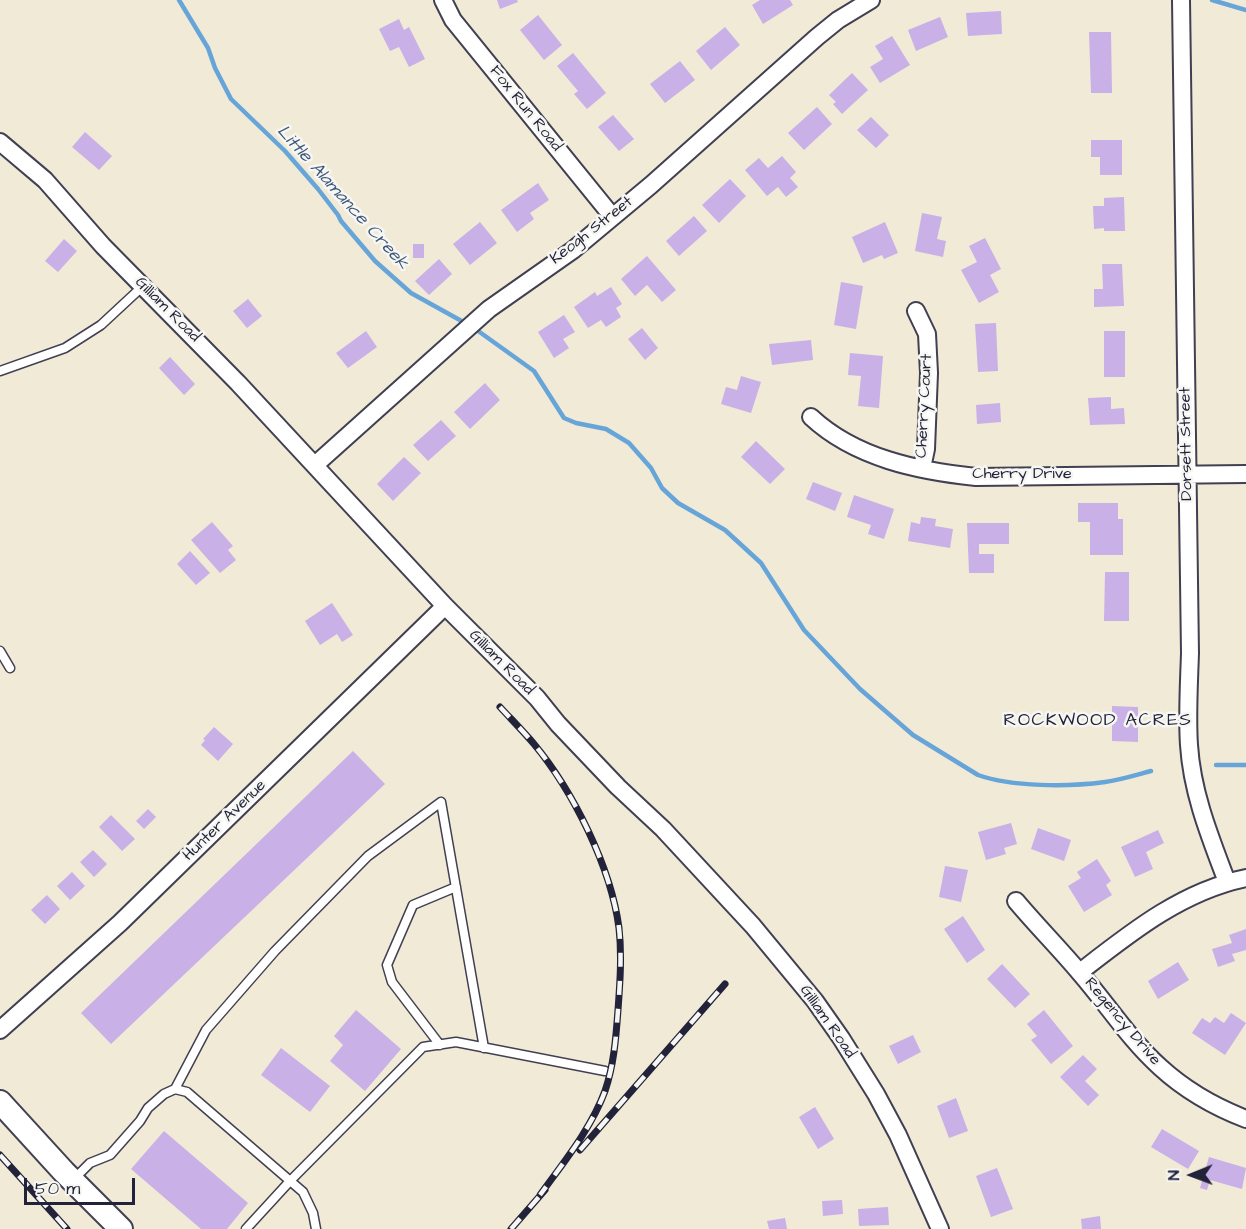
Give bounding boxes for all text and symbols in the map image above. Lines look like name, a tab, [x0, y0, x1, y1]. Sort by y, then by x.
street label: Fox Run Road	[485, 62, 565, 156]
water label: Little Alamance Creek	[271, 121, 413, 275]
street label: Keogh Street	[547, 193, 637, 269]
street label: Gilliam Road	[130, 273, 204, 347]
street label: Cherry Court	[913, 353, 937, 459]
street label: Dorsett Street	[1176, 387, 1198, 501]
street label: Cherry Drive	[972, 465, 1072, 485]
street label: Gilliam Road	[464, 626, 538, 700]
district label: ROCKWOOD ACRES	[1004, 710, 1192, 732]
street label: Hunter Avenue	[179, 777, 271, 865]
street label: Regency Drive	[1080, 974, 1164, 1070]
street label: Gilliam Road	[795, 982, 859, 1062]
north arrow	[1162, 1145, 1222, 1205]
scale bar	[27, 1166, 138, 1204]
text: N	[1163, 1170, 1185, 1181]
text: 50 m	[35, 1176, 80, 1201]

